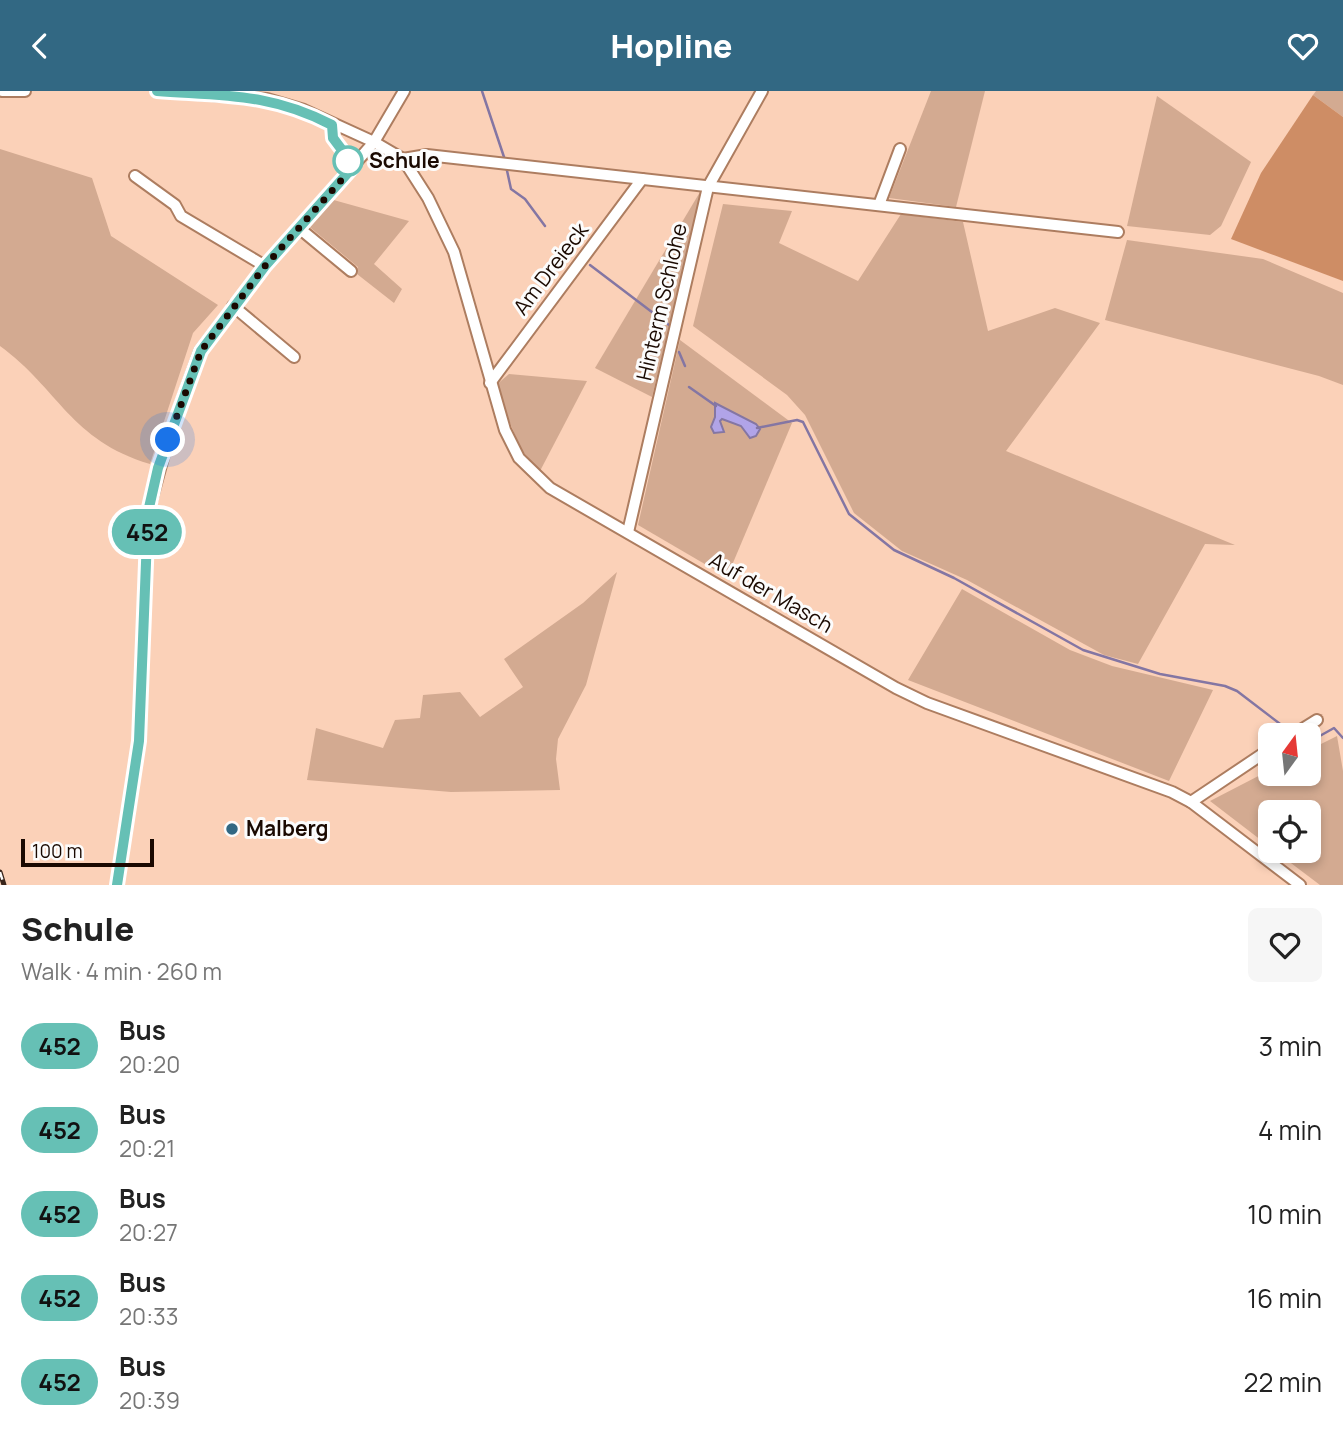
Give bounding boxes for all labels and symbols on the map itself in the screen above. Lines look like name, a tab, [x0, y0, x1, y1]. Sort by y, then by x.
marker: Schule	[333, 146, 363, 176]
place label: Schule	[369, 146, 440, 174]
street label: Am Dreieck	[506, 216, 594, 320]
street label: Hinterm Schlohe	[629, 220, 693, 383]
your location	[150, 422, 185, 457]
line badge: 452	[107, 509, 187, 555]
street label: Auf der Masch	[705, 545, 838, 639]
north arrow	[1258, 723, 1321, 786]
place label: Malberg	[246, 814, 328, 842]
marker: Malberg	[224, 821, 240, 837]
scale bar	[21, 836, 154, 868]

